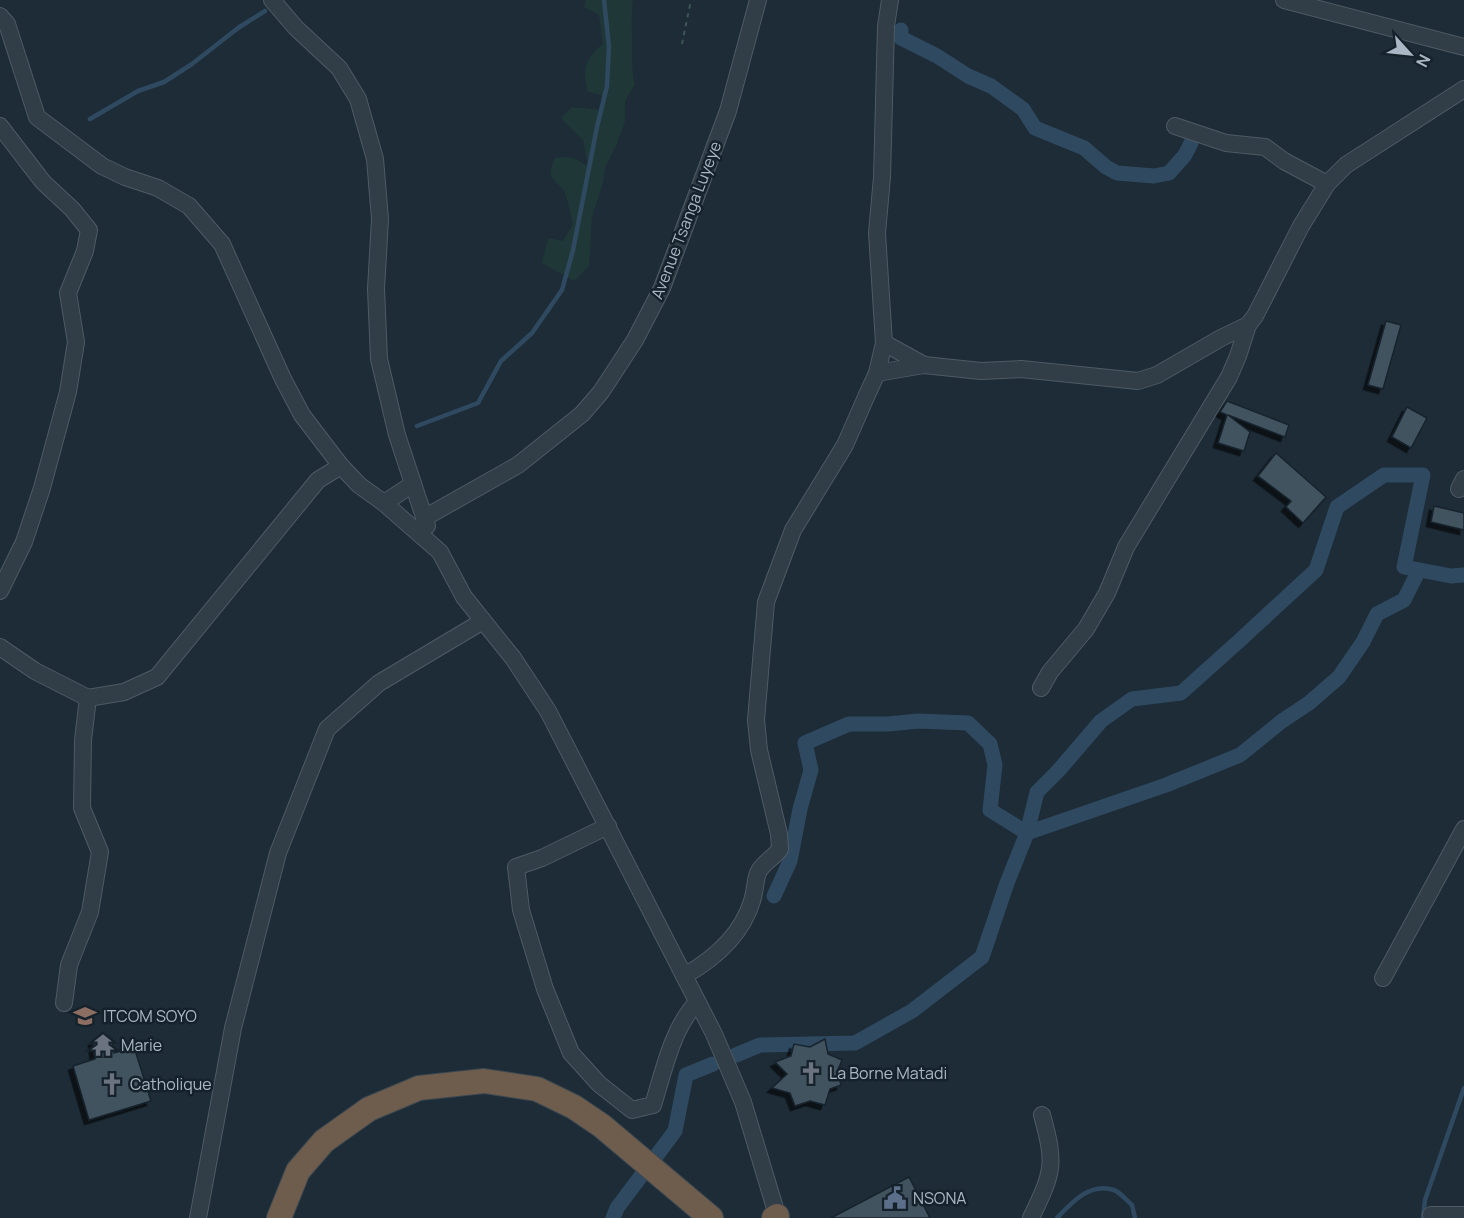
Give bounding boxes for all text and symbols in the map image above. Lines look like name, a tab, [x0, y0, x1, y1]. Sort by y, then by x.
north arrow	[1380, 24, 1440, 84]
text: N	[1411, 51, 1436, 71]
street label: Avenue Tsanga Luyeye	[646, 138, 726, 302]
school or university icon: ITCOM SOYO	[72, 1003, 98, 1029]
place label: ITCOM SOYO	[103, 1005, 197, 1027]
temple icon: Marie	[90, 1032, 116, 1058]
place label: Marie	[121, 1034, 162, 1056]
church icon: La Borne Matadi	[798, 1060, 824, 1086]
place label: La Borne Matadi	[829, 1062, 947, 1084]
church icon: Catholique	[99, 1071, 125, 1097]
place label: Catholique	[130, 1073, 212, 1095]
public building icon: NSONA	[882, 1185, 908, 1211]
place label: NSONA	[913, 1187, 966, 1209]

